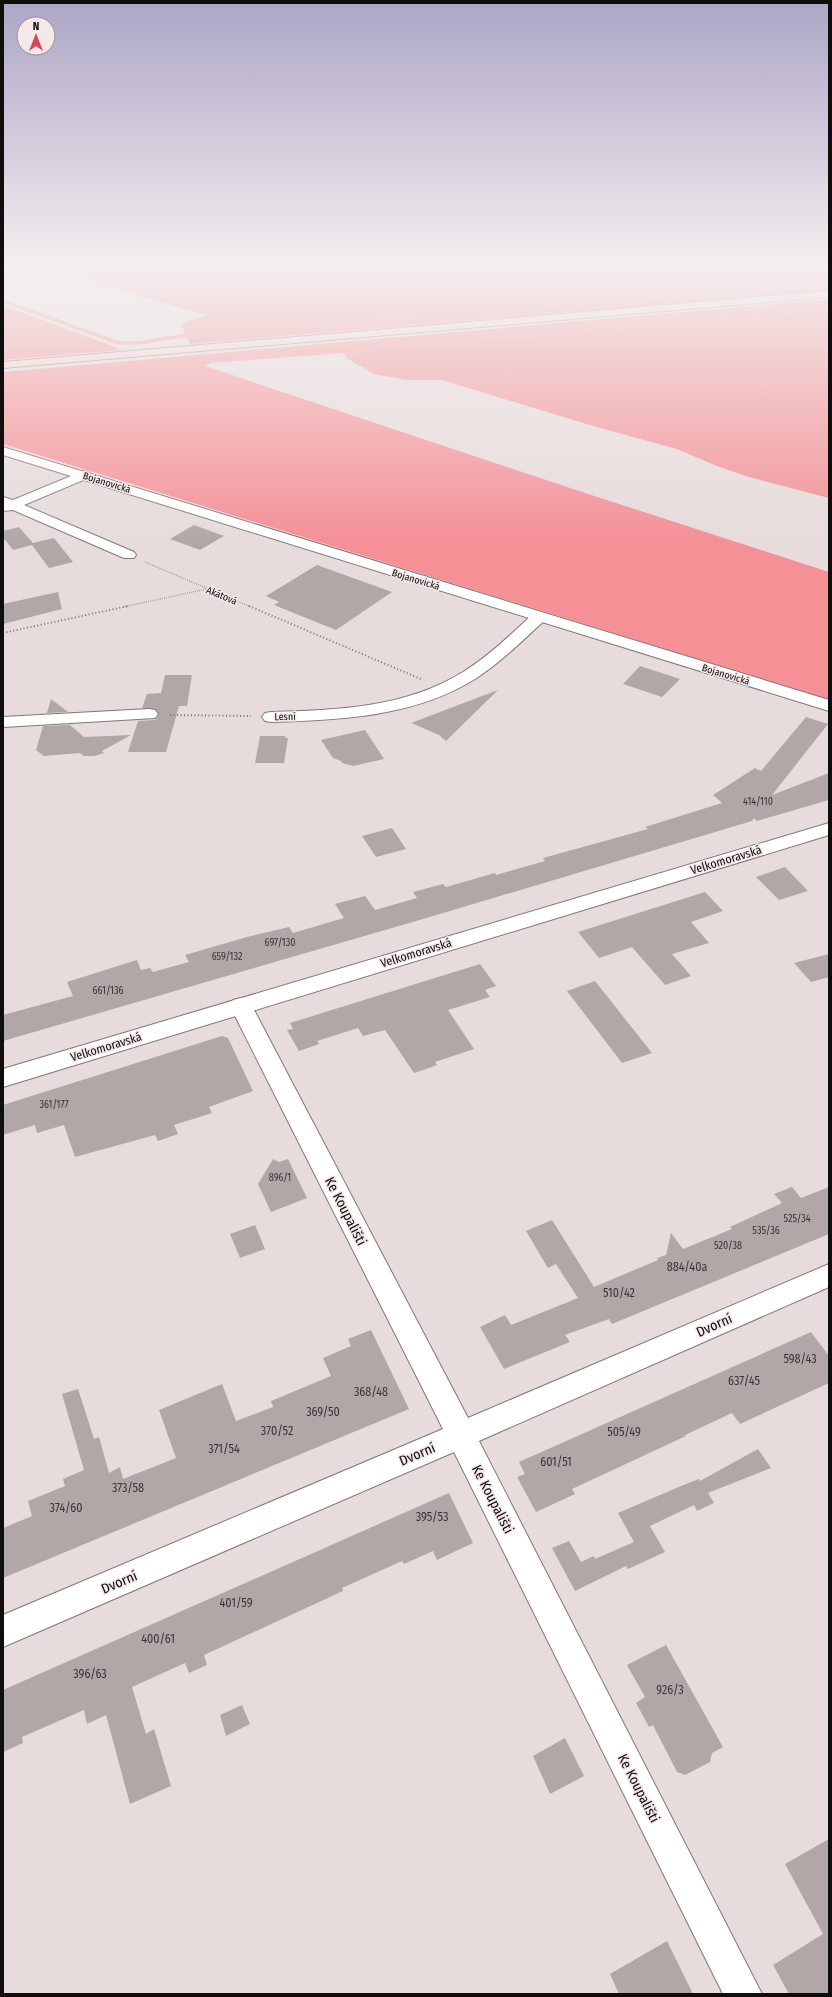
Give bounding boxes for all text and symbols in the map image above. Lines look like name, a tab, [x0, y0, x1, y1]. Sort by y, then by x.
north arrow	[16, 16, 56, 56]
text: N	[33, 20, 39, 33]
street label: Bojanovická	[81, 470, 132, 496]
street label: Bojanovická	[390, 567, 441, 593]
street label: Akátová	[204, 584, 239, 608]
street label: Bojanovická	[700, 662, 751, 688]
street label: Lesní	[274, 710, 296, 723]
house number: 414/110	[743, 796, 773, 808]
street label: Velkomoravská	[689, 843, 763, 877]
street label: Velkomoravská	[379, 936, 453, 970]
house number: 697/130	[265, 937, 295, 949]
house number: 659/132	[212, 951, 243, 963]
house number: 661/136	[93, 985, 123, 997]
street label: Velkomoravská	[69, 1030, 143, 1064]
house number: 361/177	[39, 1099, 69, 1111]
house number: 896/1	[269, 1172, 291, 1184]
street label: Ke Koupališti	[321, 1174, 370, 1248]
house number: 525/34	[784, 1213, 811, 1225]
house number: 535/36	[752, 1225, 780, 1237]
house number: 520/38	[714, 1240, 742, 1252]
house number: 884/40a	[667, 1260, 707, 1274]
house number: 510/42	[603, 1286, 635, 1300]
street label: Dvorní	[694, 1310, 735, 1341]
house number: 598/43	[783, 1352, 817, 1366]
house number: 637/45	[728, 1374, 760, 1388]
house number: 368/48	[354, 1385, 388, 1399]
house number: 369/50	[306, 1405, 340, 1419]
house number: 370/52	[261, 1424, 293, 1438]
house number: 505/49	[607, 1425, 641, 1439]
street label: Dvorní	[397, 1439, 438, 1470]
house number: 371/54	[208, 1442, 240, 1456]
house number: 601/51	[540, 1455, 572, 1469]
street label: Ke Koupališti	[468, 1462, 517, 1536]
house number: 373/58	[112, 1481, 144, 1495]
house number: 374/60	[50, 1501, 82, 1515]
house number: 395/53	[416, 1510, 448, 1524]
street label: Dvorní	[99, 1567, 140, 1598]
house number: 401/59	[220, 1596, 253, 1610]
house number: 400/61	[141, 1632, 175, 1646]
house number: 396/63	[73, 1667, 107, 1681]
house number: 926/3	[656, 1683, 684, 1697]
street label: Ke Koupališti	[614, 1751, 663, 1825]

